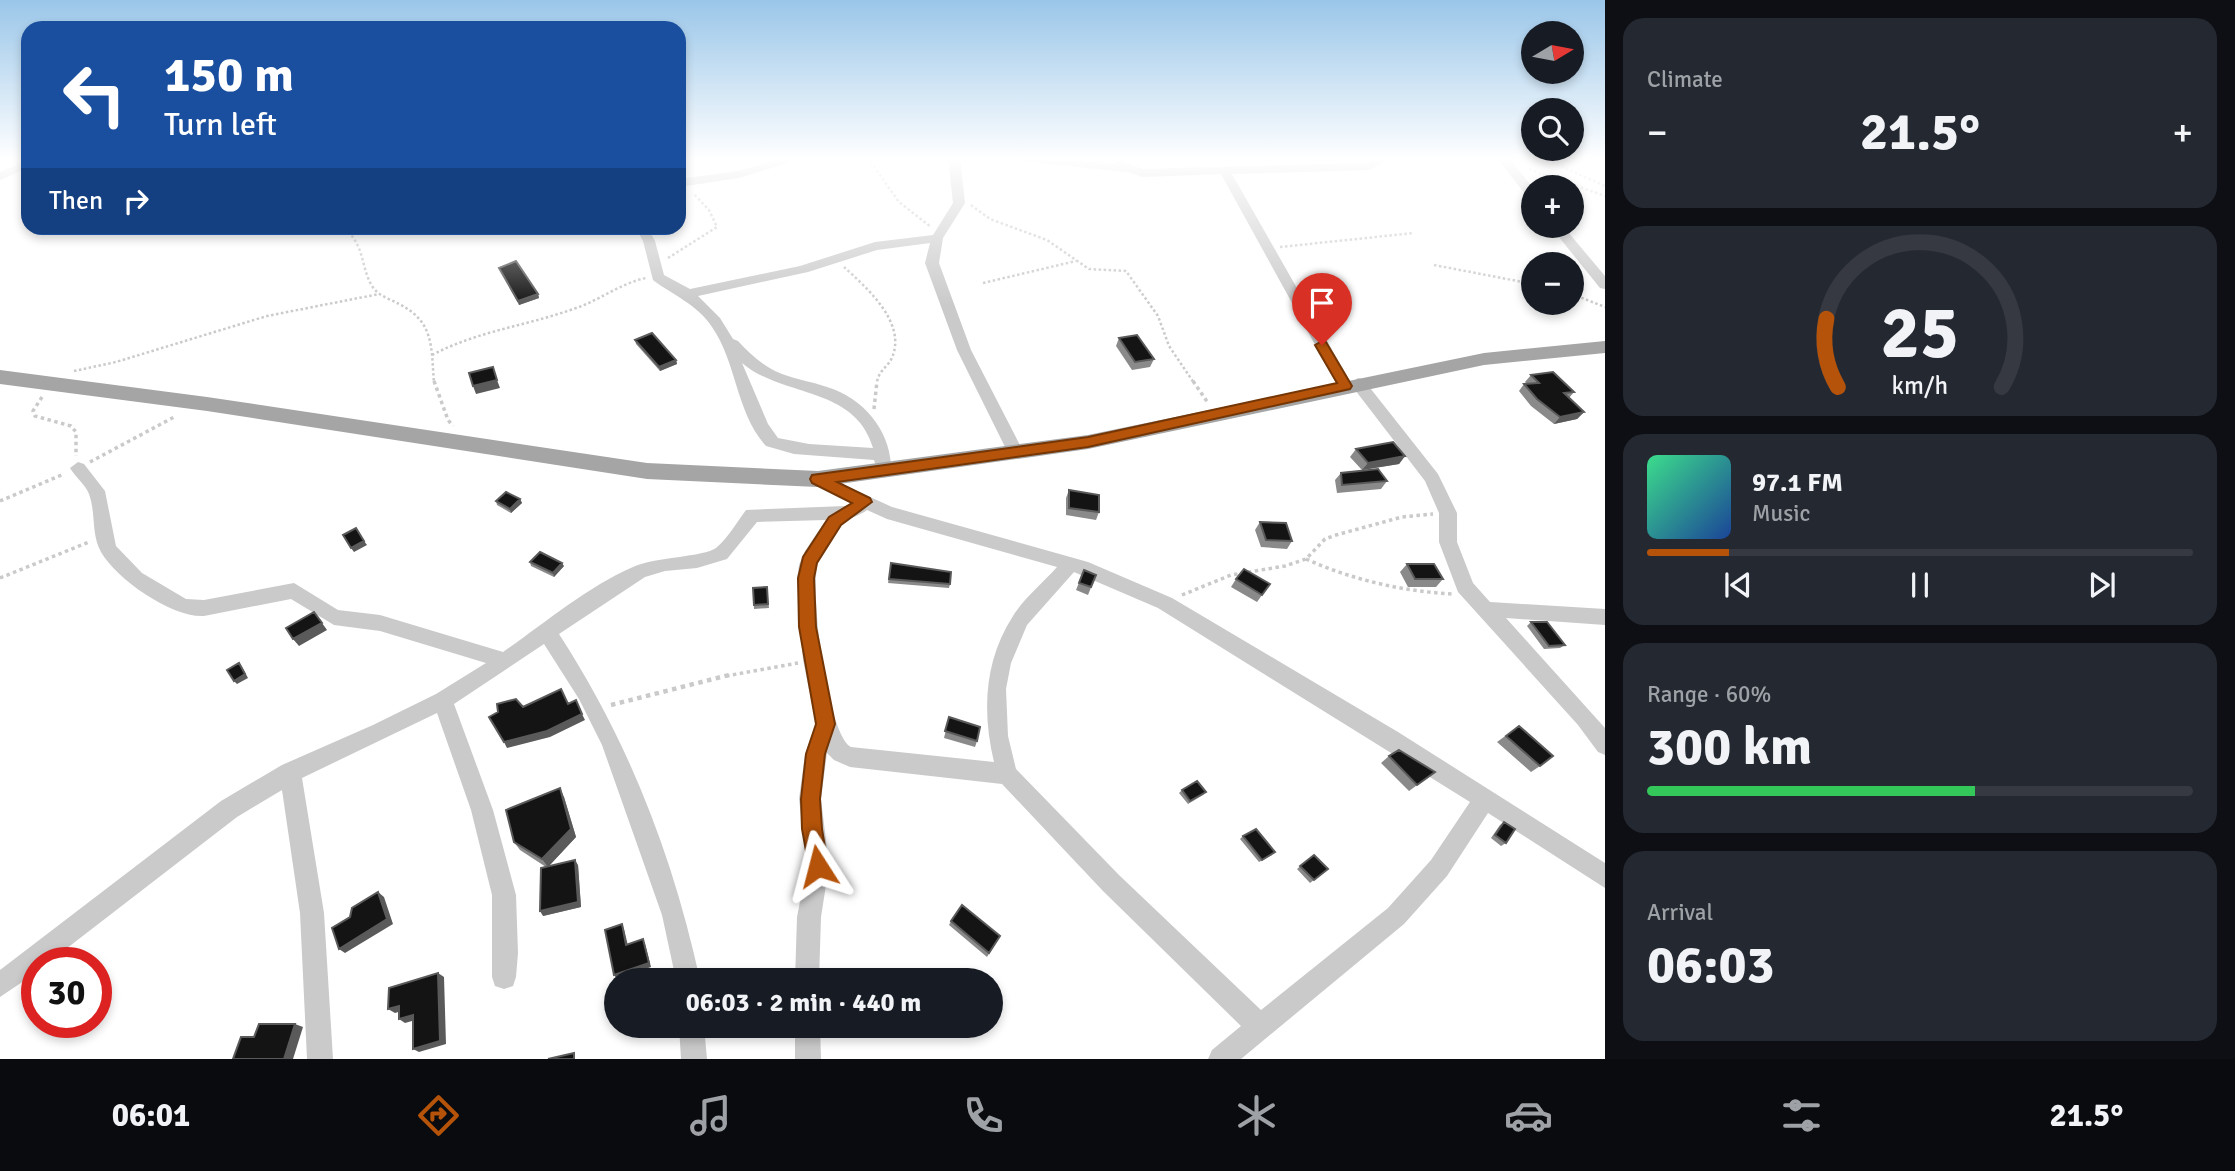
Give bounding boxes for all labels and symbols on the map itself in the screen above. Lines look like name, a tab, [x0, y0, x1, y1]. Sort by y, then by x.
north arrow	[1521, 21, 1584, 84]
pin	[1292, 273, 1352, 345]
position arrow	[781, 829, 855, 903]
speed limit sign: 30	[21, 947, 112, 1038]

